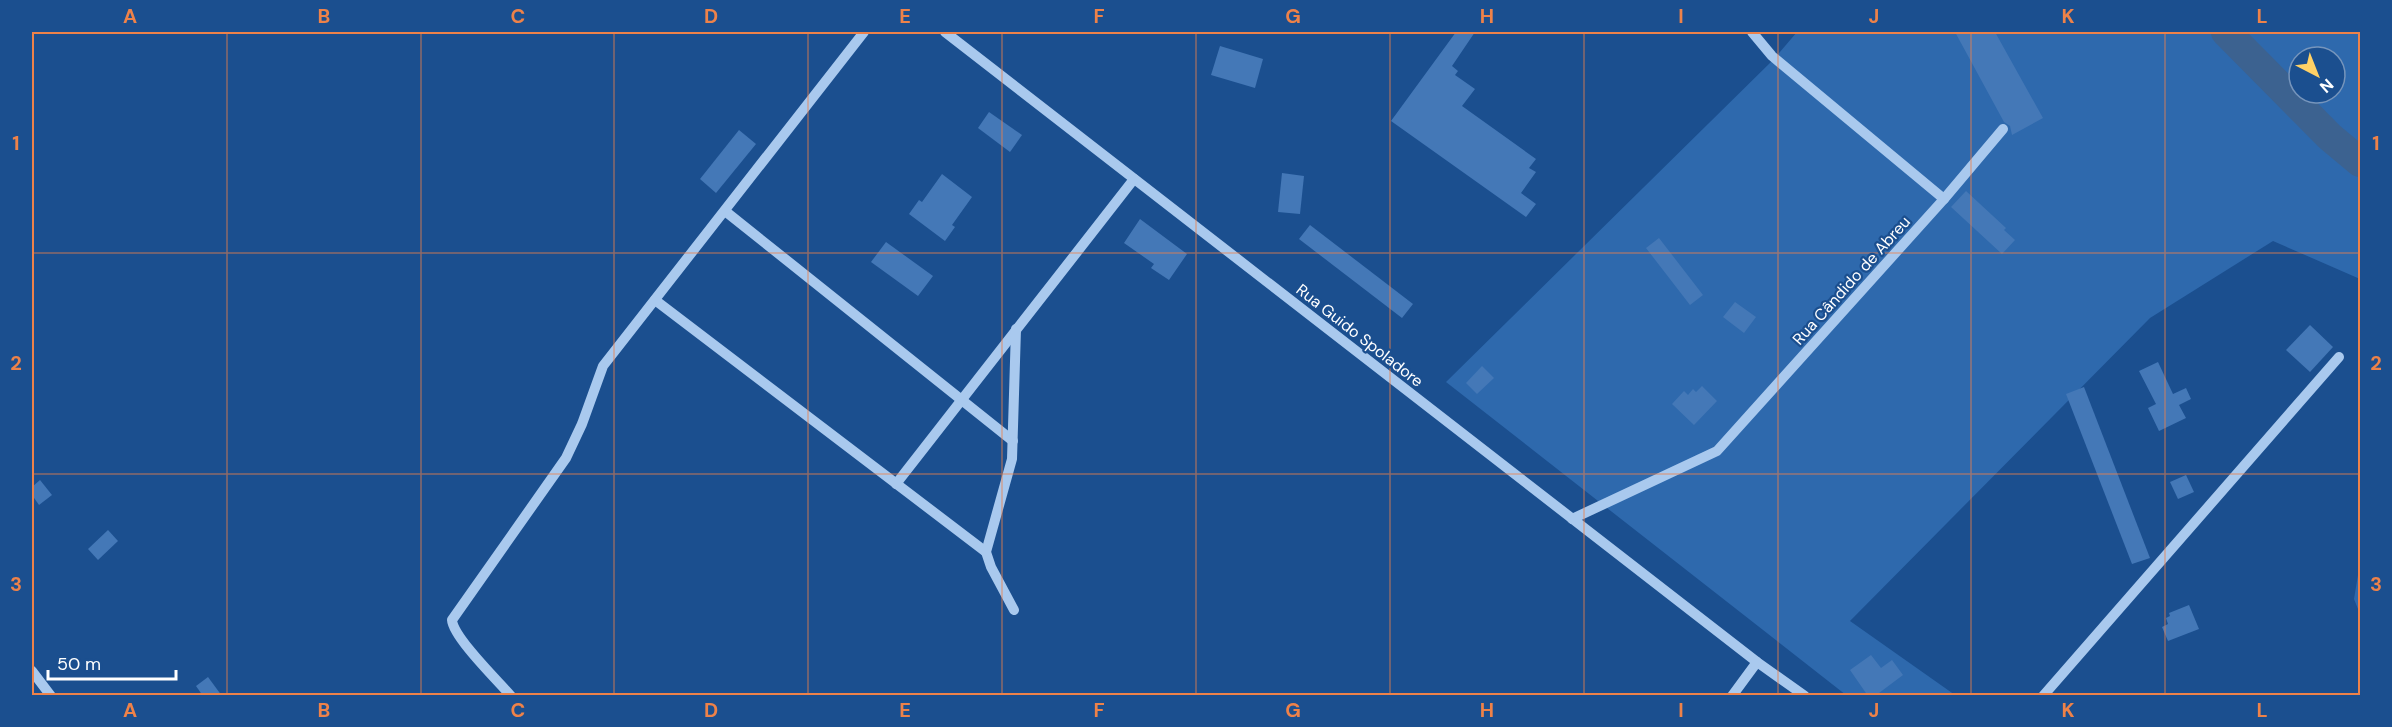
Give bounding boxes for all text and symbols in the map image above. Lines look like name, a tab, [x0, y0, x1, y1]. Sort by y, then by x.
text: A	[123, 3, 137, 29]
text: B	[318, 3, 330, 29]
text: C	[511, 3, 525, 29]
text: D	[704, 3, 718, 29]
text: E	[899, 3, 911, 29]
text: F	[1093, 3, 1105, 29]
text: G	[1285, 3, 1301, 29]
text: H	[1480, 3, 1494, 29]
text: I	[1678, 3, 1684, 29]
text: J	[1869, 3, 1879, 29]
text: K	[2061, 3, 2075, 29]
text: L	[2256, 3, 2268, 29]
north arrow	[2287, 45, 2347, 105]
text: N	[2315, 74, 2338, 97]
text: 1	[12, 130, 20, 156]
text: 1	[2372, 130, 2380, 156]
street label: Rua Cândido de Abreu	[1788, 211, 1915, 349]
street label: Rua Guido Spoladore	[1292, 279, 1428, 392]
text: 2	[10, 350, 22, 376]
text: 2	[2370, 350, 2382, 376]
text: 3	[10, 571, 22, 597]
text: 3	[2370, 571, 2382, 597]
scale bar	[48, 643, 176, 681]
text: 50 m	[57, 652, 101, 676]
text: A	[123, 697, 137, 723]
text: B	[318, 697, 330, 723]
text: C	[511, 697, 525, 723]
text: D	[704, 697, 718, 723]
text: E	[899, 697, 911, 723]
text: F	[1093, 697, 1105, 723]
text: G	[1285, 697, 1301, 723]
text: H	[1480, 697, 1494, 723]
text: I	[1678, 697, 1684, 723]
text: J	[1869, 697, 1879, 723]
text: K	[2061, 697, 2075, 723]
text: L	[2256, 697, 2268, 723]

